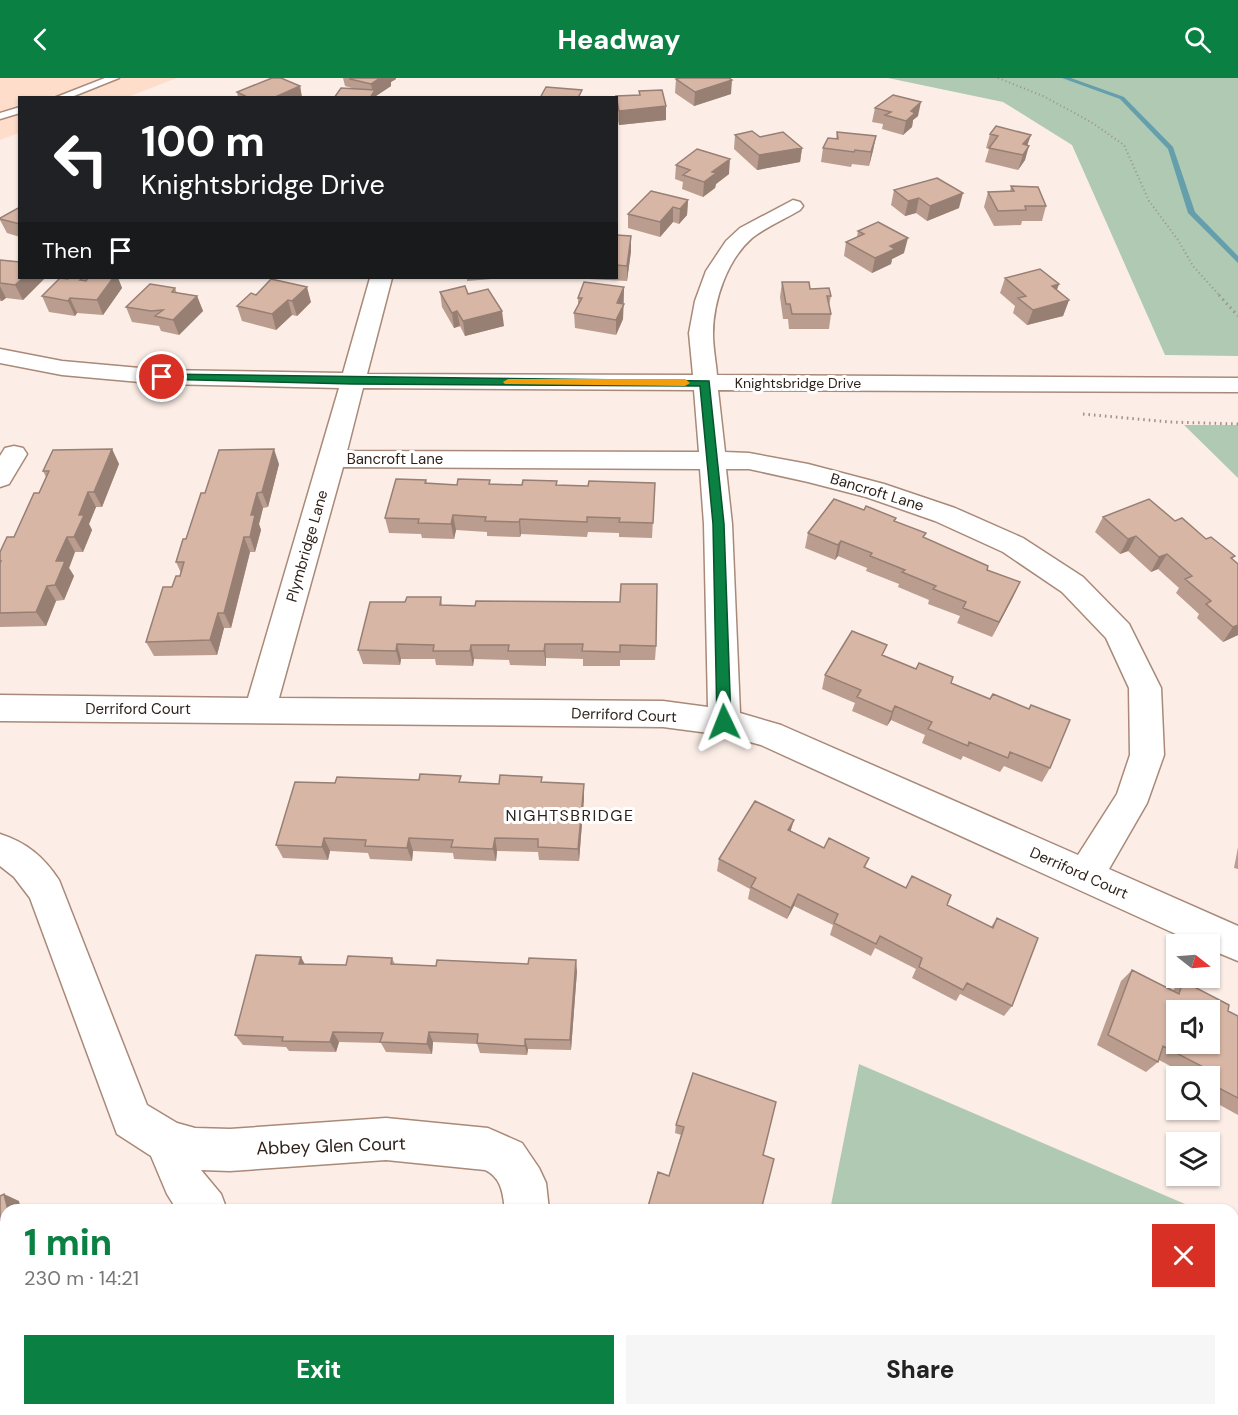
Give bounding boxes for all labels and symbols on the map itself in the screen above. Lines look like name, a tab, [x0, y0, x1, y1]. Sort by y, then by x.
pin	[136, 351, 187, 402]
street label: Knightsbridge Drive	[735, 374, 861, 392]
street label: Bancroft Lane	[347, 449, 443, 469]
street label: Bancroft Lane	[828, 468, 926, 516]
street label: Plymbridge Lane	[281, 488, 333, 604]
position arrow	[692, 690, 756, 754]
street label: Derriford Court	[85, 699, 191, 719]
street label: Derriford Court	[571, 703, 677, 727]
district label: NIGHTSBRIDGE	[506, 805, 634, 826]
street label: Derriford Court	[1027, 842, 1131, 904]
north arrow	[1166, 934, 1220, 988]
street label: Abbey Glen Court	[256, 1131, 406, 1161]

